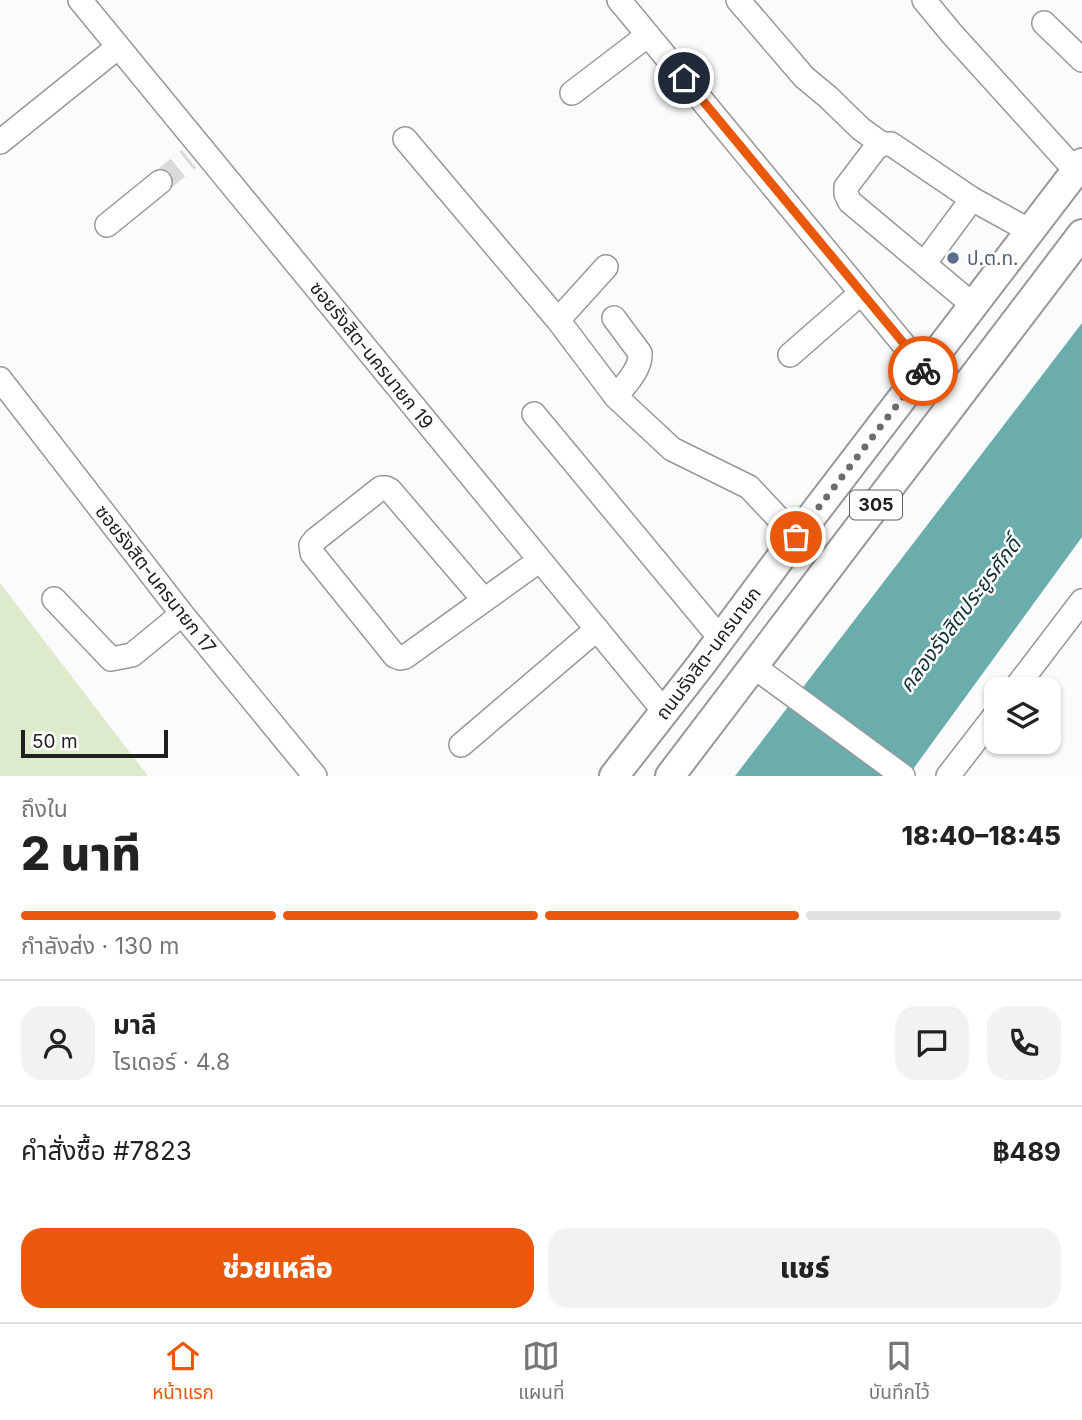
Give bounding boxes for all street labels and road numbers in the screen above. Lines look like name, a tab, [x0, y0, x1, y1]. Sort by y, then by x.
street label: ซอยรังสิต-นครนายก 19	[305, 277, 438, 434]
road number: 305	[850, 490, 902, 520]
street label: ซอยรังสิต-นครนายก 17	[90, 500, 221, 658]
street label: ถนนรังสิต-นครนายก	[651, 582, 766, 724]

